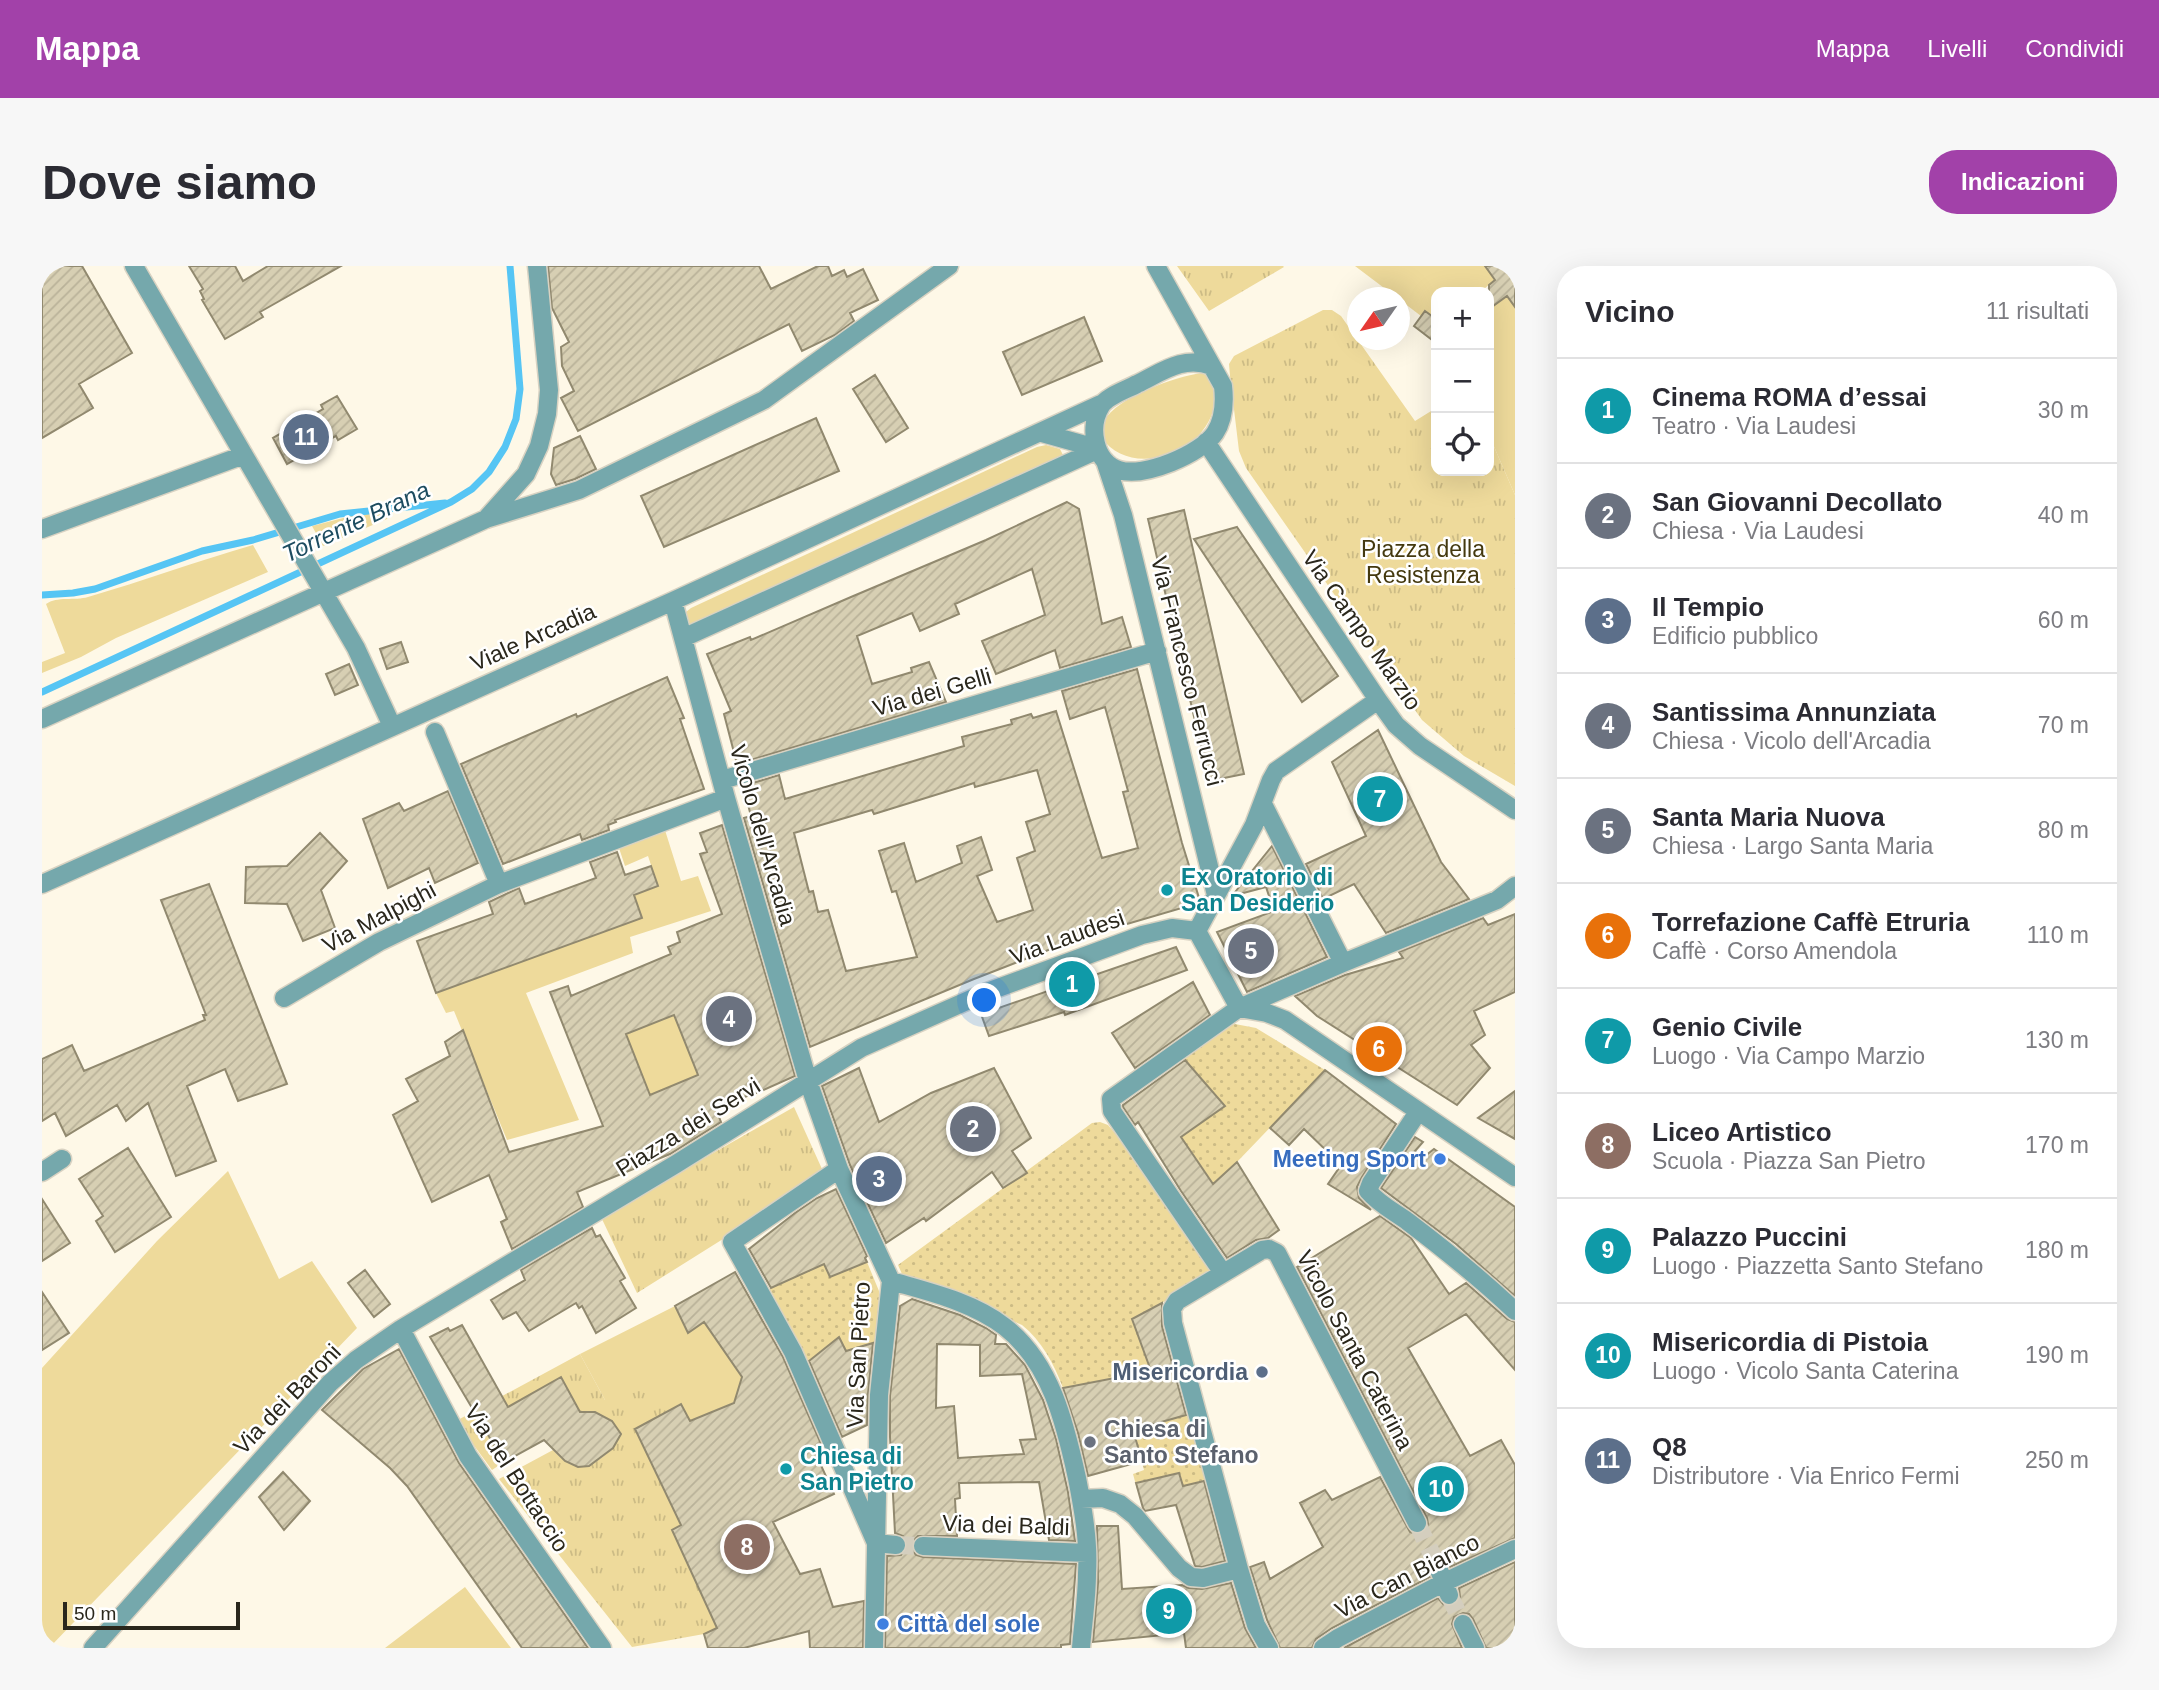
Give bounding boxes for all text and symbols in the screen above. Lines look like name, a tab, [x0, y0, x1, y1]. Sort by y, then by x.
text: Mappa	[35, 30, 140, 67]
text: Mappa	[1816, 35, 1889, 62]
text: Livelli	[1927, 35, 1987, 62]
text: Condividi	[2025, 35, 2124, 62]
button: Indicazioni	[1929, 150, 2117, 214]
text: Dove siamo	[42, 155, 317, 209]
north arrow	[1347, 287, 1410, 350]
map controls	[1431, 287, 1494, 476]
button: +	[1431, 287, 1494, 350]
text: Vicino	[1585, 295, 1674, 328]
text: 11 risultati	[1986, 298, 2089, 324]
button: −	[1431, 350, 1494, 413]
text: Cinema ROMA d’essai	[1652, 382, 1927, 412]
text: 1	[1602, 397, 1614, 423]
text: 30 m	[2038, 397, 2089, 423]
pin: 11	[283, 411, 329, 463]
button: locate	[1431, 413, 1494, 476]
text: Teatro · Via Laudesi	[1652, 413, 1856, 439]
water label: Torrente Brana	[278, 476, 434, 567]
text: San Giovanni Decollato	[1652, 487, 1942, 517]
text: 2	[1602, 502, 1614, 528]
text: 40 m	[2038, 502, 2089, 528]
text: Chiesa · Via Laudesi	[1652, 518, 1864, 544]
park label: Piazza della Resistenza	[1361, 536, 1485, 588]
street label: Via Campo Marzio	[1297, 545, 1427, 715]
street label: Via Francesco Ferrucci	[1146, 553, 1228, 789]
text: Il Tempio	[1652, 592, 1764, 622]
street label: Viale Arcadia	[467, 598, 600, 676]
text: 3	[1602, 607, 1614, 633]
text: 60 m	[2038, 607, 2089, 633]
text: Edificio pubblico	[1652, 623, 1818, 649]
street label: Via dei Gelli	[870, 663, 994, 721]
text: Santissima Annunziata	[1652, 697, 1936, 727]
text: 4	[1602, 712, 1614, 738]
text: 70 m	[2038, 712, 2089, 738]
text: Chiesa · Vicolo dell'Arcadia	[1652, 728, 1931, 754]
street label: Vicolo dell'Arcadia	[725, 742, 801, 929]
pin: 7	[1357, 773, 1403, 825]
text: Santa Maria Nuova	[1652, 802, 1885, 832]
text: 5	[1602, 817, 1614, 843]
text: 80 m	[2038, 817, 2089, 843]
text: Chiesa · Largo Santa Maria	[1652, 833, 1933, 859]
place label: Ex Oratorio di San Desiderio	[1181, 864, 1334, 916]
street label: Via Malpighi	[318, 876, 440, 958]
marker: Ex Oratorio di San Desiderio	[1159, 882, 1175, 898]
street label: Via Laudesi	[1006, 904, 1128, 970]
text: Torrefazione Caffè Etruria	[1652, 907, 1969, 937]
text: 6	[1602, 922, 1614, 948]
text: 110 m	[2027, 922, 2089, 948]
pin: 5	[1228, 925, 1274, 977]
text: Caffè · Corso Amendola	[1652, 938, 1897, 964]
pin: 1	[1049, 958, 1095, 1010]
your location	[967, 983, 1001, 1017]
pin: 4	[706, 993, 752, 1045]
text: Genio Civile	[1652, 1012, 1802, 1042]
pin: 6	[1356, 1023, 1402, 1075]
text: 7	[1602, 1027, 1614, 1053]
text: 130 m	[2025, 1027, 2089, 1053]
text: Luogo · Via Campo Marzio	[1652, 1043, 1925, 1069]
street label: Piazza dei Servi	[611, 1072, 765, 1182]
pin: 2	[950, 1103, 996, 1155]
text: Liceo Artistico	[1652, 1117, 1832, 1147]
text: 8	[1602, 1132, 1614, 1158]
text: 170 m	[2025, 1132, 2089, 1158]
place label: Meeting Sport	[1273, 1146, 1426, 1172]
text: Scuola · Piazza San Pietro	[1652, 1148, 1926, 1174]
marker: Meeting Sport	[1432, 1151, 1448, 1167]
pin: 3	[856, 1153, 902, 1205]
text: Palazzo Puccini	[1652, 1222, 1847, 1252]
text: 9	[1602, 1237, 1614, 1263]
text: 180 m	[2025, 1237, 2089, 1263]
street label: Vicolo Santa Caterina	[1291, 1246, 1419, 1454]
text: Luogo · Piazzetta Santo Stefano	[1652, 1253, 1983, 1279]
street label: Via San Pietro	[841, 1281, 875, 1429]
text: Misericordia di Pistoia	[1652, 1327, 1928, 1357]
street label: Via dei Baroni	[228, 1339, 346, 1459]
text: 10	[1595, 1342, 1621, 1368]
text: 190 m	[2025, 1342, 2089, 1368]
text: Luogo · Vicolo Santa Caterina	[1652, 1358, 1958, 1384]
place label: Misericordia	[1113, 1359, 1248, 1385]
marker: Misericordia	[1254, 1364, 1270, 1380]
street label: Via del Bottaccio	[460, 1399, 574, 1557]
place label: Chiesa di Santo Stefano	[1104, 1416, 1259, 1468]
text: Q8	[1652, 1432, 1687, 1462]
marker: Chiesa di Santo Stefano	[1082, 1434, 1098, 1450]
place label: Chiesa di San Pietro	[800, 1443, 914, 1495]
text: 11	[1596, 1447, 1620, 1473]
text: 250 m	[2025, 1447, 2089, 1473]
marker: Chiesa di San Pietro	[778, 1461, 794, 1477]
pin: 10	[1418, 1463, 1464, 1515]
text: Distributore · Via Enrico Fermi	[1652, 1463, 1960, 1489]
street label: Via dei Baldi	[942, 1510, 1070, 1540]
pin: 8	[724, 1521, 770, 1573]
street label: Via Can Bianco	[1331, 1529, 1483, 1623]
pin: 9	[1146, 1585, 1192, 1637]
scale bar	[63, 1599, 240, 1631]
text: 50 m	[74, 1603, 116, 1624]
place label: Città del sole	[897, 1611, 1040, 1637]
marker: Città del sole	[875, 1616, 891, 1632]

